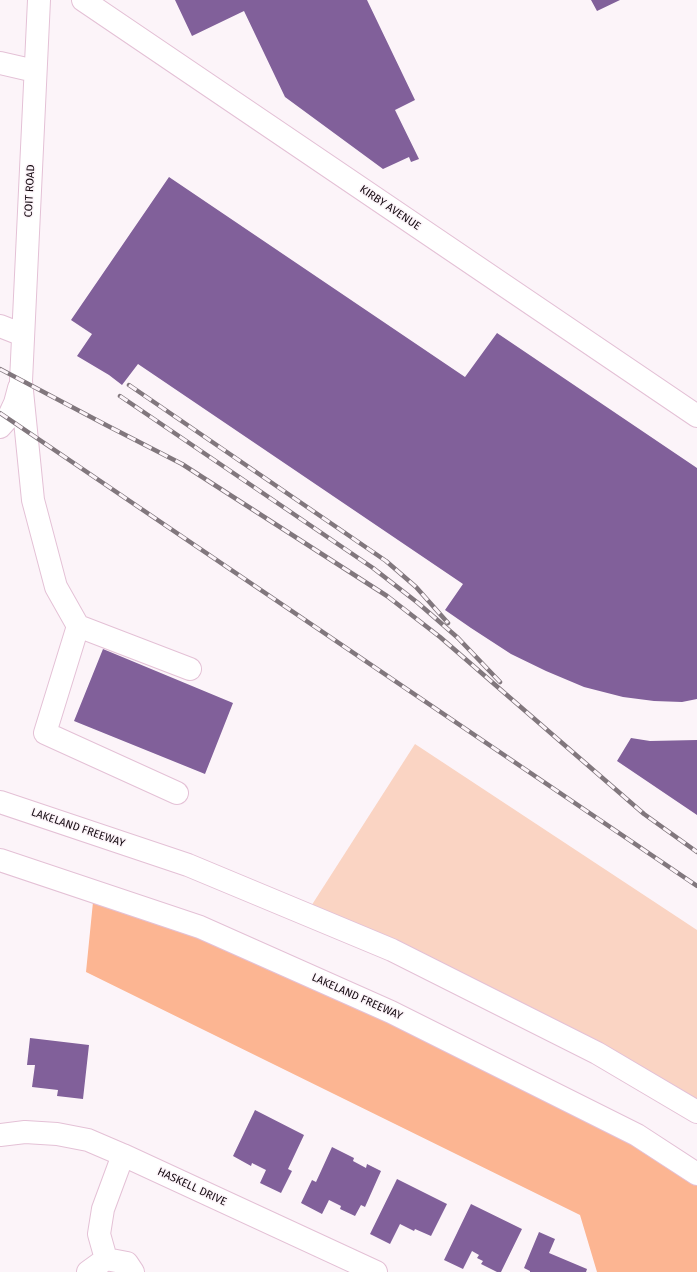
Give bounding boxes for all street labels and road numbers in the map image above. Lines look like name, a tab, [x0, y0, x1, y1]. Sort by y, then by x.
street label: COIT ROAD	[22, 164, 38, 218]
street label: KIRBY AVENUE	[357, 183, 423, 233]
street label: LAKELAND FREEWAY	[29, 806, 127, 850]
street label: LAKELAND FREEWAY	[309, 971, 405, 1023]
street label: HASKELL DRIVE	[155, 1165, 229, 1209]

